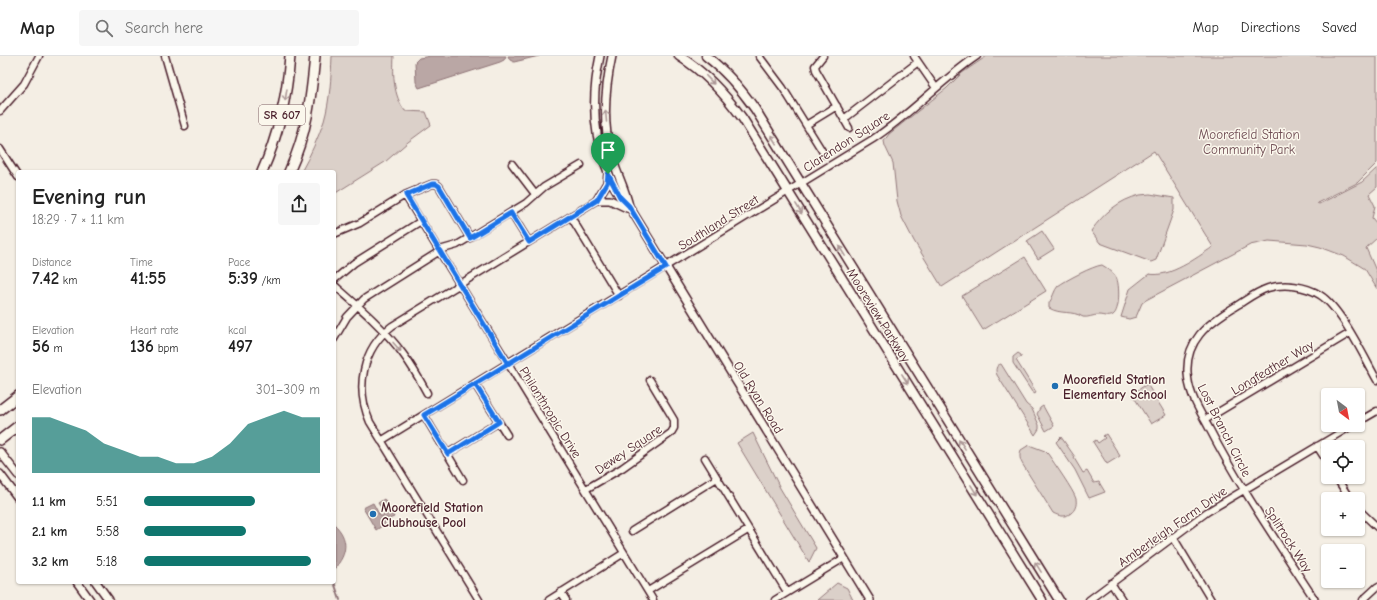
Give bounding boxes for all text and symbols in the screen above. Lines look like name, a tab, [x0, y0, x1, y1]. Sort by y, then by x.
search box	[79, 10, 359, 46]
text: Map	[20, 17, 55, 39]
icon: search	[93, 17, 115, 39]
text: Search here	[125, 19, 203, 37]
text: Map	[1192, 19, 1219, 36]
text: Directions	[1241, 19, 1300, 36]
text: Saved	[1322, 19, 1357, 36]
one-way arrow	[705, 75, 715, 85]
one-way arrow	[282, 88, 290, 101]
road number: SR 607	[259, 105, 305, 125]
street label: Clarendon Square	[800, 108, 893, 175]
one-way arrow	[602, 110, 609, 123]
park label: Moorefield Station Community Park	[1198, 127, 1300, 157]
pin	[591, 133, 625, 174]
one-way arrow	[770, 135, 778, 146]
icon: arrive	[597, 139, 619, 161]
button: share	[278, 183, 320, 225]
text: Evening run	[32, 184, 146, 210]
street label: Southland Street	[675, 191, 762, 253]
one-way arrow	[796, 203, 804, 215]
text: 18:29 · 7 × 1.1 km	[32, 212, 124, 227]
one-way arrow	[838, 246, 846, 257]
text: Distance	[32, 256, 71, 269]
text: Time	[130, 256, 153, 269]
text: Pace	[228, 256, 250, 269]
street label: Mooreview Parkway	[844, 265, 914, 365]
text: 7.42	[32, 269, 59, 288]
text: 41:55	[130, 269, 166, 288]
text: 5:39	[228, 269, 258, 288]
text: km	[59, 274, 77, 287]
text: /km	[258, 274, 281, 287]
text: Elevation	[32, 324, 74, 337]
text: Heart rate	[130, 324, 179, 337]
text: kcal	[228, 324, 246, 337]
text: 56	[32, 337, 50, 356]
text: 136	[130, 337, 154, 356]
text: 497	[228, 337, 253, 356]
street label: Longfeather Way	[1228, 337, 1316, 398]
text: m	[50, 342, 63, 355]
text: bpm	[154, 342, 178, 355]
one-way arrow	[392, 342, 402, 352]
street label: Old Ryan Road	[730, 358, 787, 436]
street label: Philanthropic Drive	[516, 364, 585, 461]
place label: Moorefield Station Elementary School	[1063, 372, 1167, 402]
one-way arrow	[901, 373, 909, 384]
marker: Moorefield Station Elementary School	[1050, 381, 1060, 391]
street label: Lost Branch Circle	[1195, 381, 1255, 480]
text: Elevation	[32, 382, 82, 397]
text: 301–309 m	[256, 382, 320, 397]
north arrow	[1321, 388, 1365, 432]
map controls	[1321, 388, 1365, 588]
street label: Dewey Square	[592, 421, 665, 477]
one-way arrow	[958, 439, 967, 450]
button: locate	[1321, 440, 1365, 484]
street label: Amberleigh Farm Drive	[1115, 483, 1230, 570]
one-way arrow	[970, 484, 978, 496]
button: +	[1321, 492, 1365, 536]
text: 1.1 km	[32, 494, 66, 509]
text: 5:51	[96, 494, 118, 509]
place label: Moorefield Station Clubhouse Pool	[381, 500, 483, 530]
street label: Splitrock Way	[1262, 504, 1315, 575]
marker: Moorefield Station Clubhouse Pool	[368, 509, 378, 519]
text: 2.1 km	[32, 524, 67, 539]
text: 5:58	[96, 524, 119, 539]
button: −	[1321, 544, 1365, 588]
text: 3.2 km	[32, 554, 69, 569]
text: 5:18	[96, 554, 117, 569]
one-way arrow	[1034, 561, 1042, 573]

